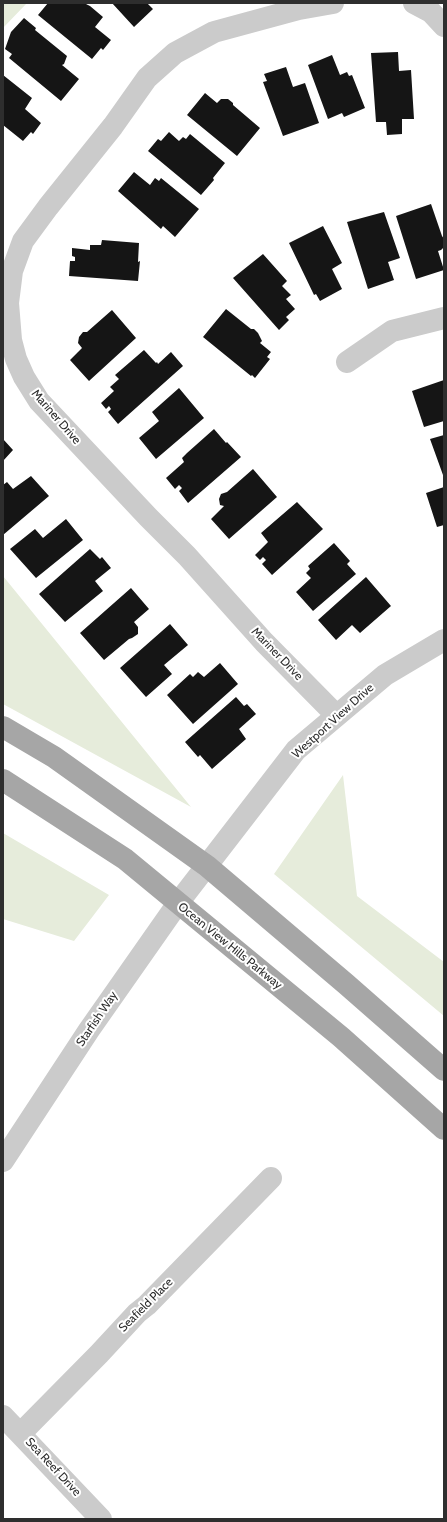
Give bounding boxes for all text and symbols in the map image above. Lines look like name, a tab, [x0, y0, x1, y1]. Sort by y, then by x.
street label: Mariner Drive	[28, 387, 84, 447]
street label: Mariner Drive	[248, 625, 306, 683]
street label: Westport View Drive	[289, 681, 377, 761]
street label: Ocean View Hills Parkway	[175, 900, 285, 992]
street label: Starfish Way	[73, 989, 121, 1049]
street label: Seafield Place	[116, 1275, 176, 1335]
street label: Sea Reef Drive	[22, 1435, 84, 1499]

